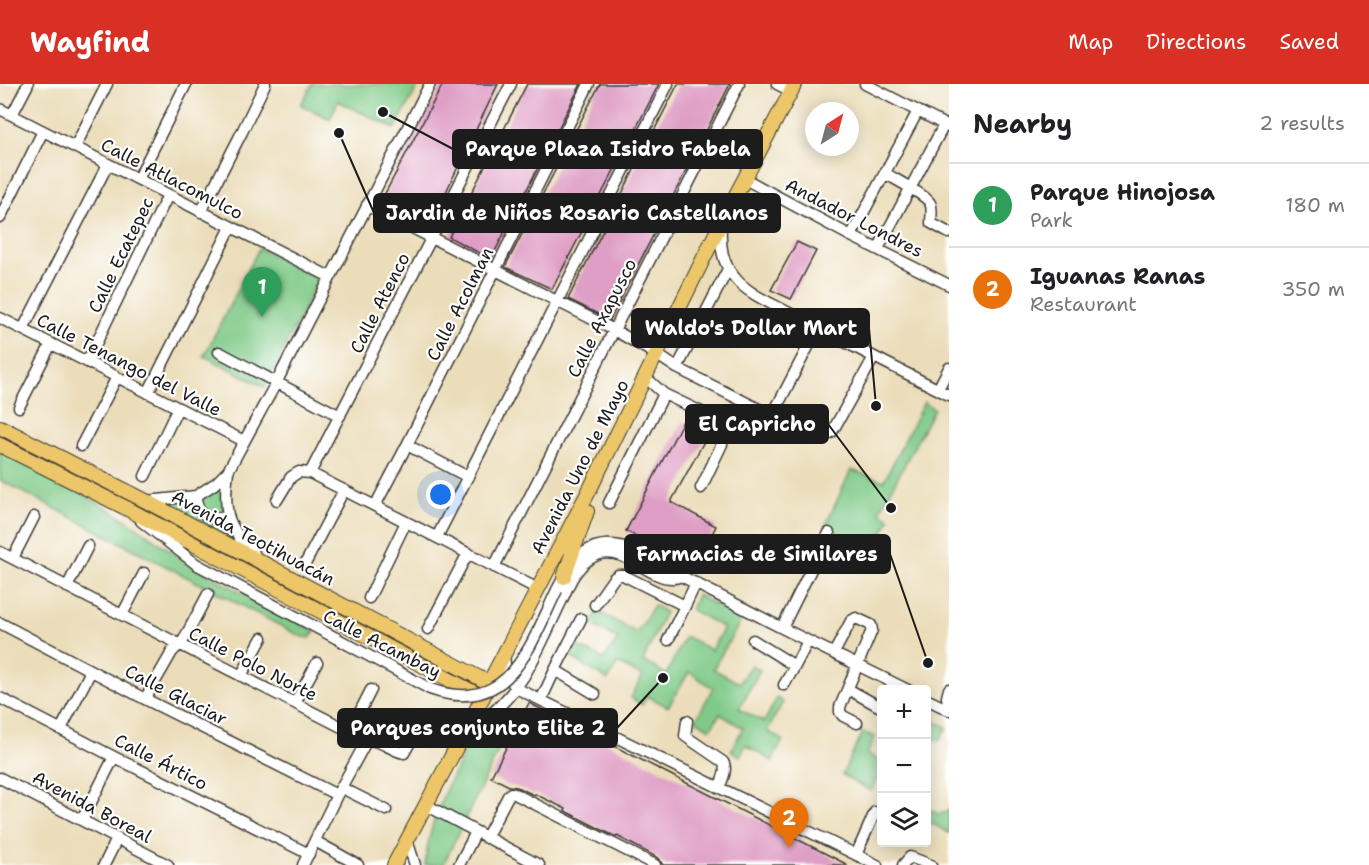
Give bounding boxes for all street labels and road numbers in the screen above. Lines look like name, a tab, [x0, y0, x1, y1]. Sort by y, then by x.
street label: Calle Atlacomulco	[97, 133, 247, 225]
street label: Andador Londres	[781, 173, 927, 263]
street label: Calle Ecatepec	[83, 193, 159, 317]
street label: Calle Acolman	[421, 243, 499, 365]
street label: Calle Atenco	[344, 249, 416, 357]
street label: Calle Axapusco	[562, 254, 642, 382]
street label: Calle Tenango del Valle	[33, 308, 225, 422]
street label: Avenida Uno de Mayo	[525, 375, 635, 559]
street label: Avenida Teotihuacán	[167, 485, 339, 591]
street label: Calle Acambay	[319, 604, 445, 684]
street label: Calle Polo Norte	[185, 621, 321, 707]
street label: Calle Glaciar	[121, 659, 231, 731]
street label: Calle Ártico	[110, 728, 212, 796]
street label: Avenida Boreal	[28, 765, 156, 849]

